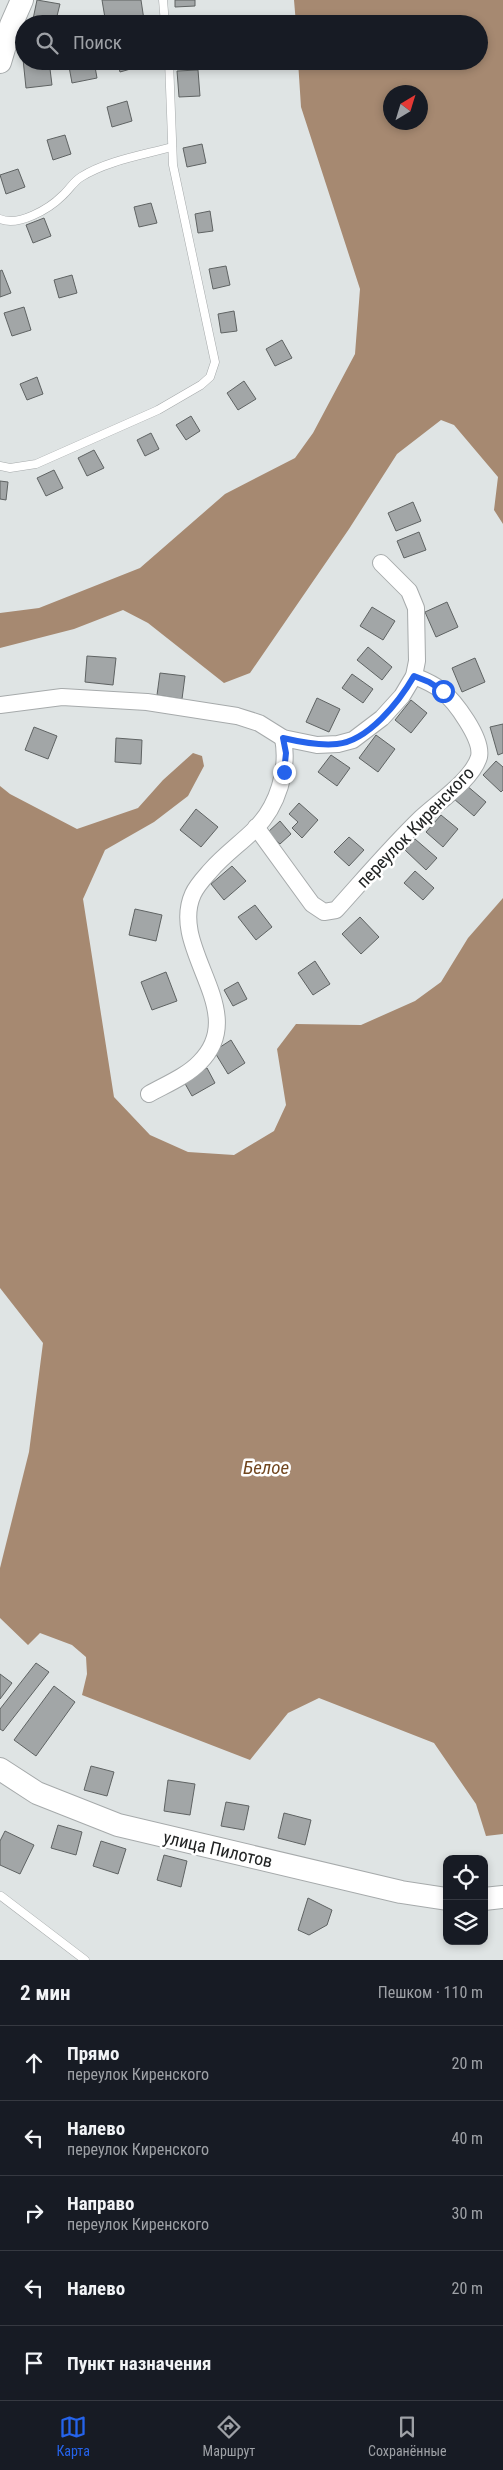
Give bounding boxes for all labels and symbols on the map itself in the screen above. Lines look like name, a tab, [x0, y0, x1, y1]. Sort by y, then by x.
north arrow	[383, 85, 428, 130]
route start	[432, 680, 455, 703]
route end	[273, 761, 296, 784]
street label: переулок Киренского	[352, 762, 478, 892]
water label: Белое	[243, 1456, 289, 1479]
street label: улица Пилотов	[161, 1826, 275, 1872]

